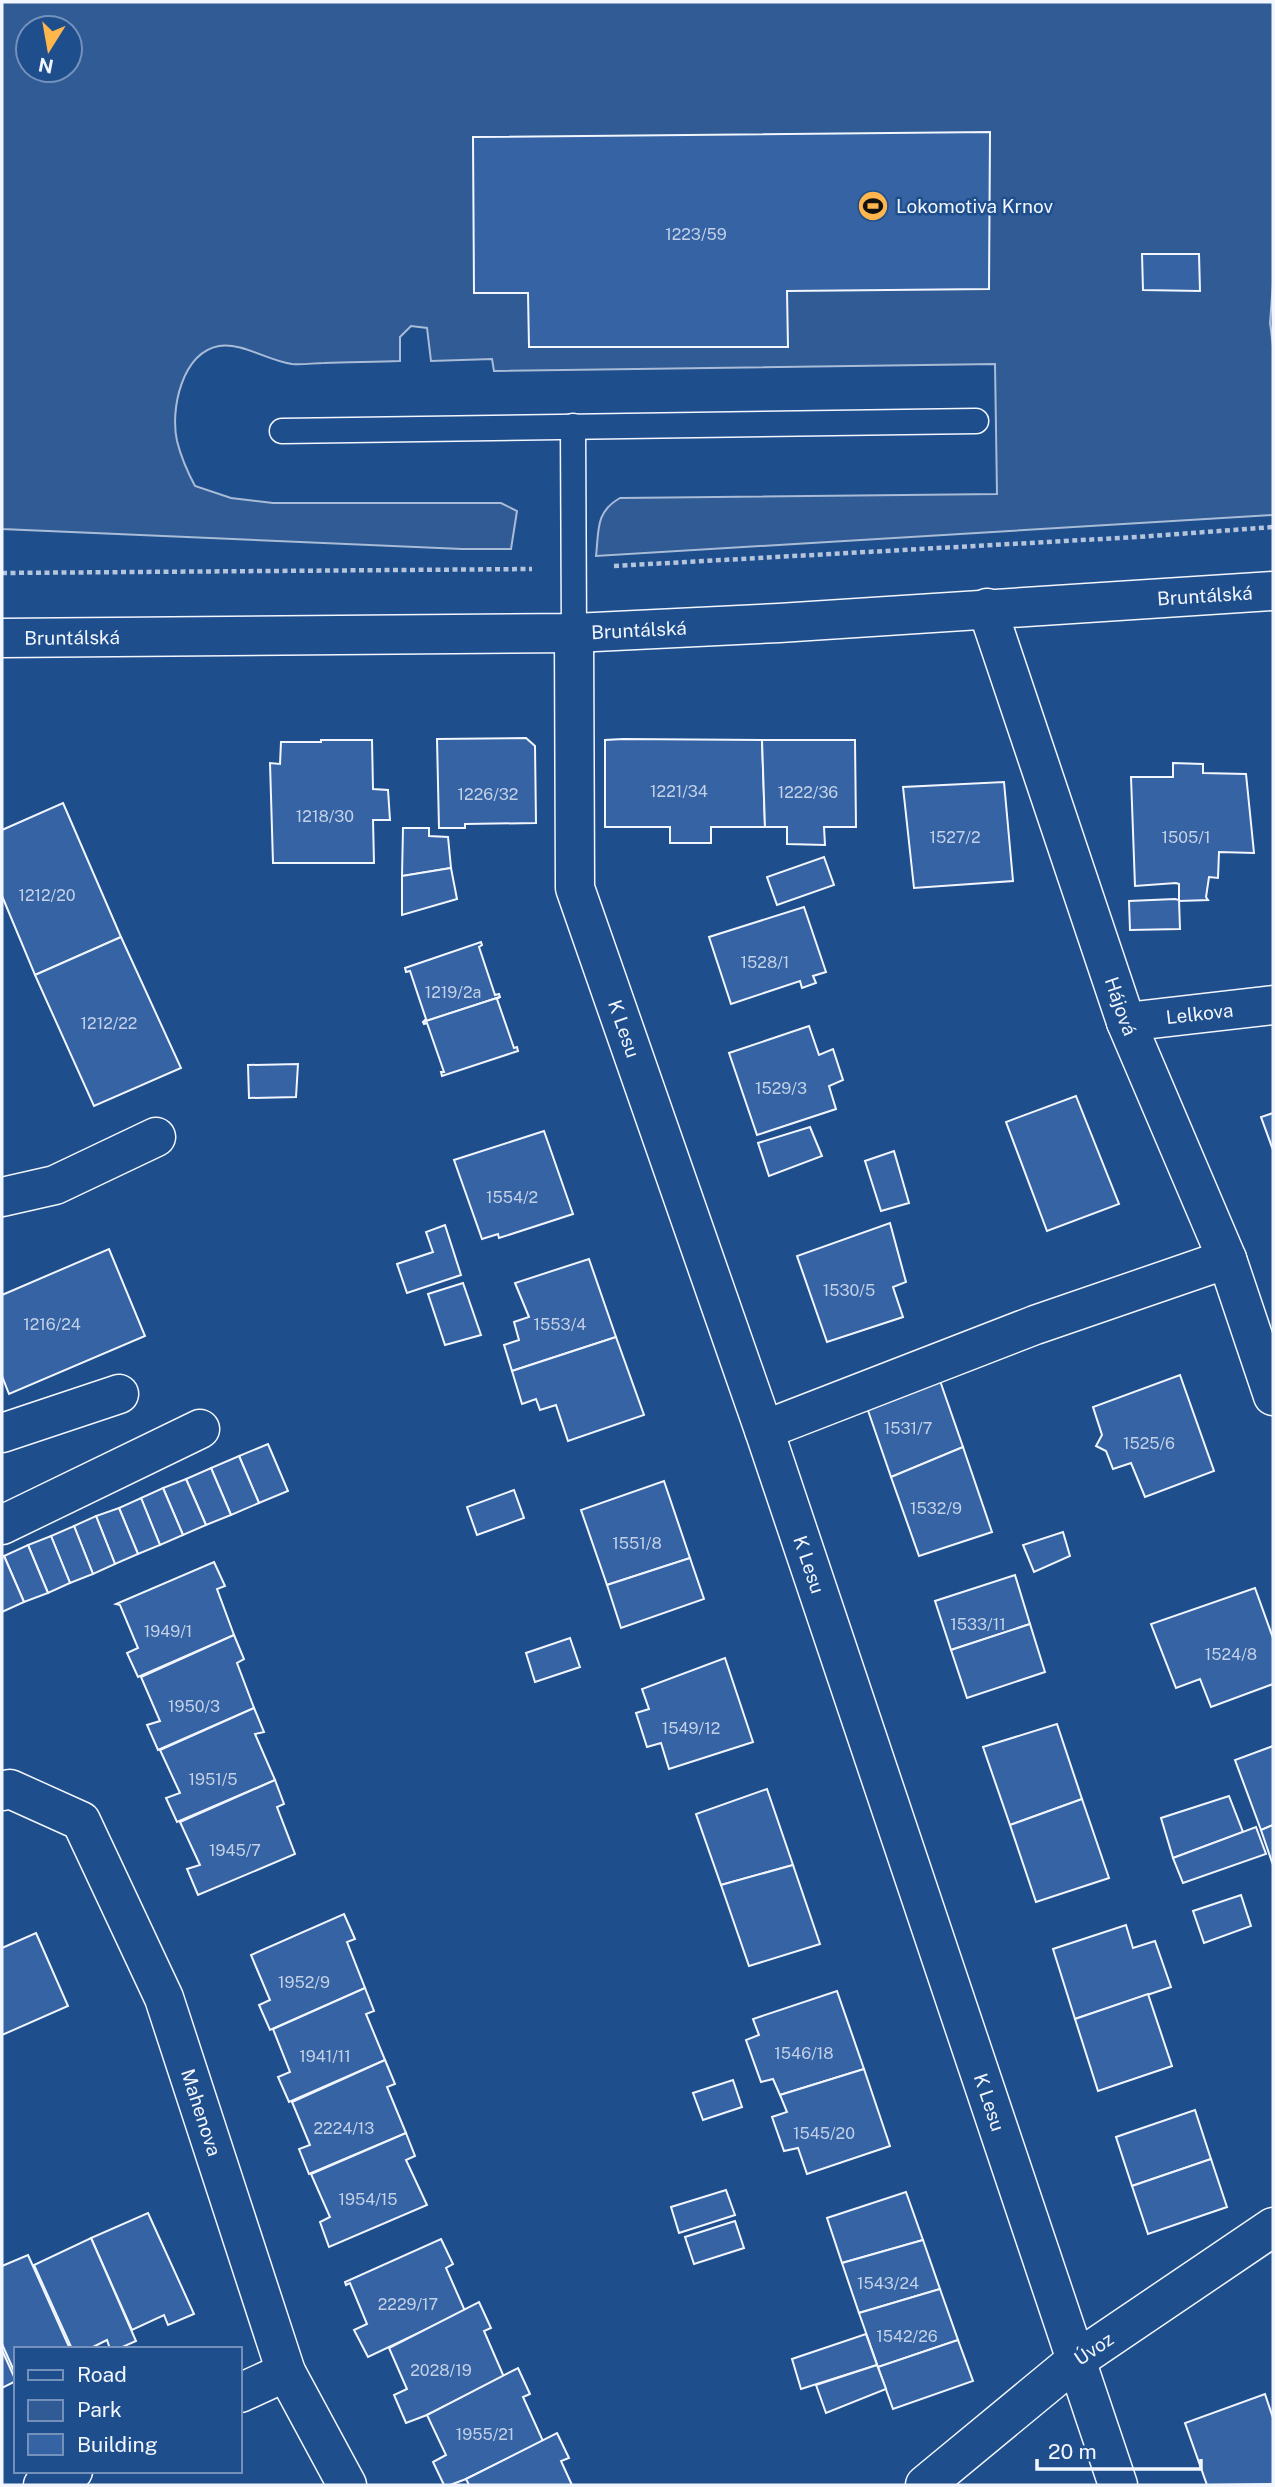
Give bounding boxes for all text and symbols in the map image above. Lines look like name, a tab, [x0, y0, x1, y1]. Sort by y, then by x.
north arrow	[14, 14, 84, 84]
text: N	[36, 53, 55, 78]
sports icon: Lokomotiva Krnov	[856, 189, 890, 223]
place label: Lokomotiva Krnov	[896, 195, 1054, 217]
house number: 1223/59	[665, 225, 727, 244]
street label: Bruntálská	[1156, 581, 1253, 609]
street label: Bruntálská	[591, 617, 687, 643]
street label: Bruntálská	[24, 626, 120, 649]
house number: 1221/34	[650, 782, 708, 801]
house number: 1222/36	[778, 783, 838, 802]
house number: 1226/32	[458, 785, 518, 804]
house number: 1218/30	[296, 807, 354, 826]
house number: 1527/2	[929, 828, 981, 847]
house number: 1505/1	[1162, 828, 1210, 847]
house number: 1212/20	[18, 886, 76, 905]
house number: 1528/1	[741, 953, 789, 972]
street label: Hájová	[1101, 974, 1141, 1039]
house number: 1219/2a	[425, 983, 481, 1002]
street label: K Lesu	[604, 997, 644, 1060]
street label: Lelkova	[1165, 999, 1234, 1028]
house number: 1212/22	[81, 1014, 137, 1033]
house number: 1529/3	[755, 1079, 807, 1098]
house number: 1554/2	[486, 1188, 538, 1207]
house number: 1530/5	[823, 1281, 875, 1300]
house number: 1216/24	[23, 1315, 81, 1334]
house number: 1553/4	[534, 1315, 586, 1334]
house number: 1531/7	[884, 1419, 932, 1438]
house number: 1525/6	[1123, 1434, 1175, 1453]
house number: 1532/9	[910, 1499, 962, 1518]
street label: K Lesu	[789, 1533, 829, 1596]
house number: 1551/8	[612, 1534, 662, 1553]
house number: 1533/11	[950, 1615, 1006, 1634]
house number: 1949/1	[144, 1622, 192, 1641]
house number: 1524/8	[1205, 1645, 1257, 1664]
house number: 1950/3	[168, 1697, 220, 1716]
house number: 1549/12	[662, 1719, 720, 1738]
house number: 1951/5	[188, 1770, 238, 1789]
house number: 1945/7	[209, 1841, 261, 1860]
house number: 1952/9	[278, 1973, 330, 1992]
house number: 1546/18	[774, 2044, 834, 2063]
house number: 1941/11	[299, 2047, 351, 2066]
street label: Mahenova	[177, 2066, 226, 2159]
street label: K Lesu	[970, 2070, 1009, 2134]
house number: 2224/13	[314, 2119, 374, 2138]
house number: 1545/20	[793, 2124, 855, 2143]
house number: 1954/15	[338, 2190, 398, 2209]
house number: 1543/24	[857, 2274, 919, 2293]
house number: 2229/17	[378, 2295, 438, 2314]
house number: 1542/26	[876, 2327, 938, 2346]
street label: Úvoz	[1070, 2327, 1117, 2369]
legend	[14, 2347, 242, 2473]
house number: 2028/19	[410, 2361, 472, 2380]
text: Road	[77, 2362, 127, 2387]
text: Park	[77, 2397, 122, 2422]
house number: 1955/21	[456, 2425, 514, 2444]
scale bar	[1037, 2428, 1202, 2472]
text: Building	[77, 2432, 158, 2457]
text: 20 m	[1048, 2439, 1097, 2464]

